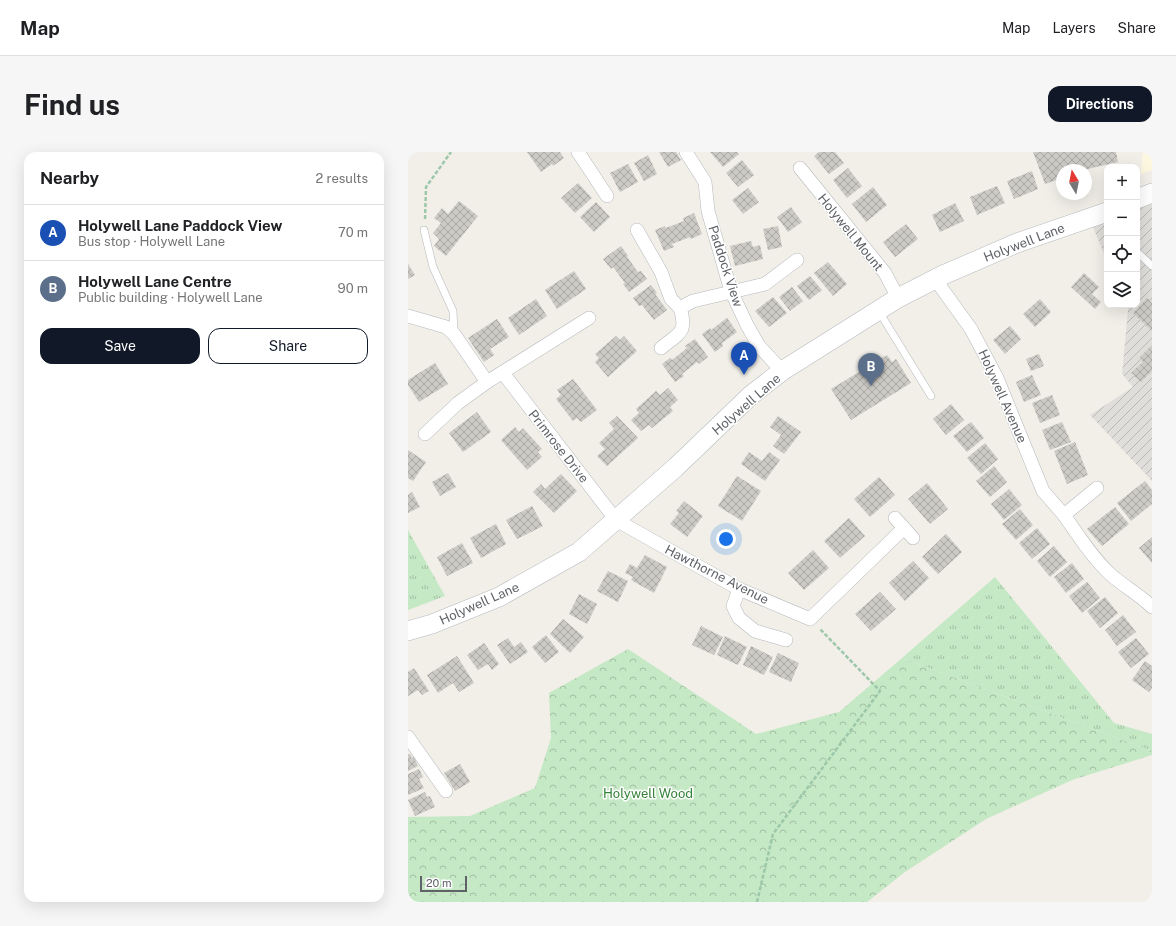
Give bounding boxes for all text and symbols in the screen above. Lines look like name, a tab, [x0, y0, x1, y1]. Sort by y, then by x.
text: Map	[20, 17, 60, 39]
text: Map	[1002, 20, 1030, 36]
text: Layers	[1052, 20, 1096, 36]
text: Share	[1118, 20, 1156, 36]
button: Directions	[1048, 86, 1152, 122]
text: Find us	[24, 88, 120, 121]
north arrow	[1056, 164, 1092, 200]
map controls	[1104, 164, 1140, 308]
button: +	[1104, 164, 1140, 200]
text: Nearby	[40, 168, 99, 188]
text: 2 results	[316, 171, 368, 186]
street label: Holywell Mount	[815, 191, 886, 274]
button: −	[1104, 200, 1140, 236]
text: Holywell Lane Paddock View	[78, 217, 282, 234]
street label: Holywell Lane	[982, 220, 1067, 265]
street label: Paddock View	[705, 224, 746, 309]
text: A	[48, 225, 58, 240]
text: 70 m	[338, 225, 368, 240]
text: Bus stop · Holywell Lane	[78, 234, 225, 249]
button: locate	[1104, 236, 1140, 272]
button: layers	[1104, 272, 1140, 308]
text: Holywell Lane Centre	[78, 273, 232, 290]
text: B	[49, 281, 57, 296]
text: 90 m	[338, 281, 368, 296]
text: Public building · Holywell Lane	[78, 290, 263, 305]
button: Save	[40, 328, 200, 364]
button: Share	[208, 328, 368, 364]
pin: A	[731, 342, 757, 375]
street label: Holywell Avenue	[975, 347, 1030, 445]
pin: B	[858, 353, 884, 386]
street label: Holywell Lane	[709, 371, 784, 438]
street label: Primrose Drive	[526, 407, 592, 486]
your location	[716, 529, 736, 549]
street label: Hawthorne Avenue	[662, 542, 771, 607]
street label: Holywell Lane	[437, 579, 521, 628]
park label: Holywell Wood	[603, 786, 693, 801]
scale bar	[420, 874, 467, 893]
text: 20 m	[426, 877, 451, 889]

